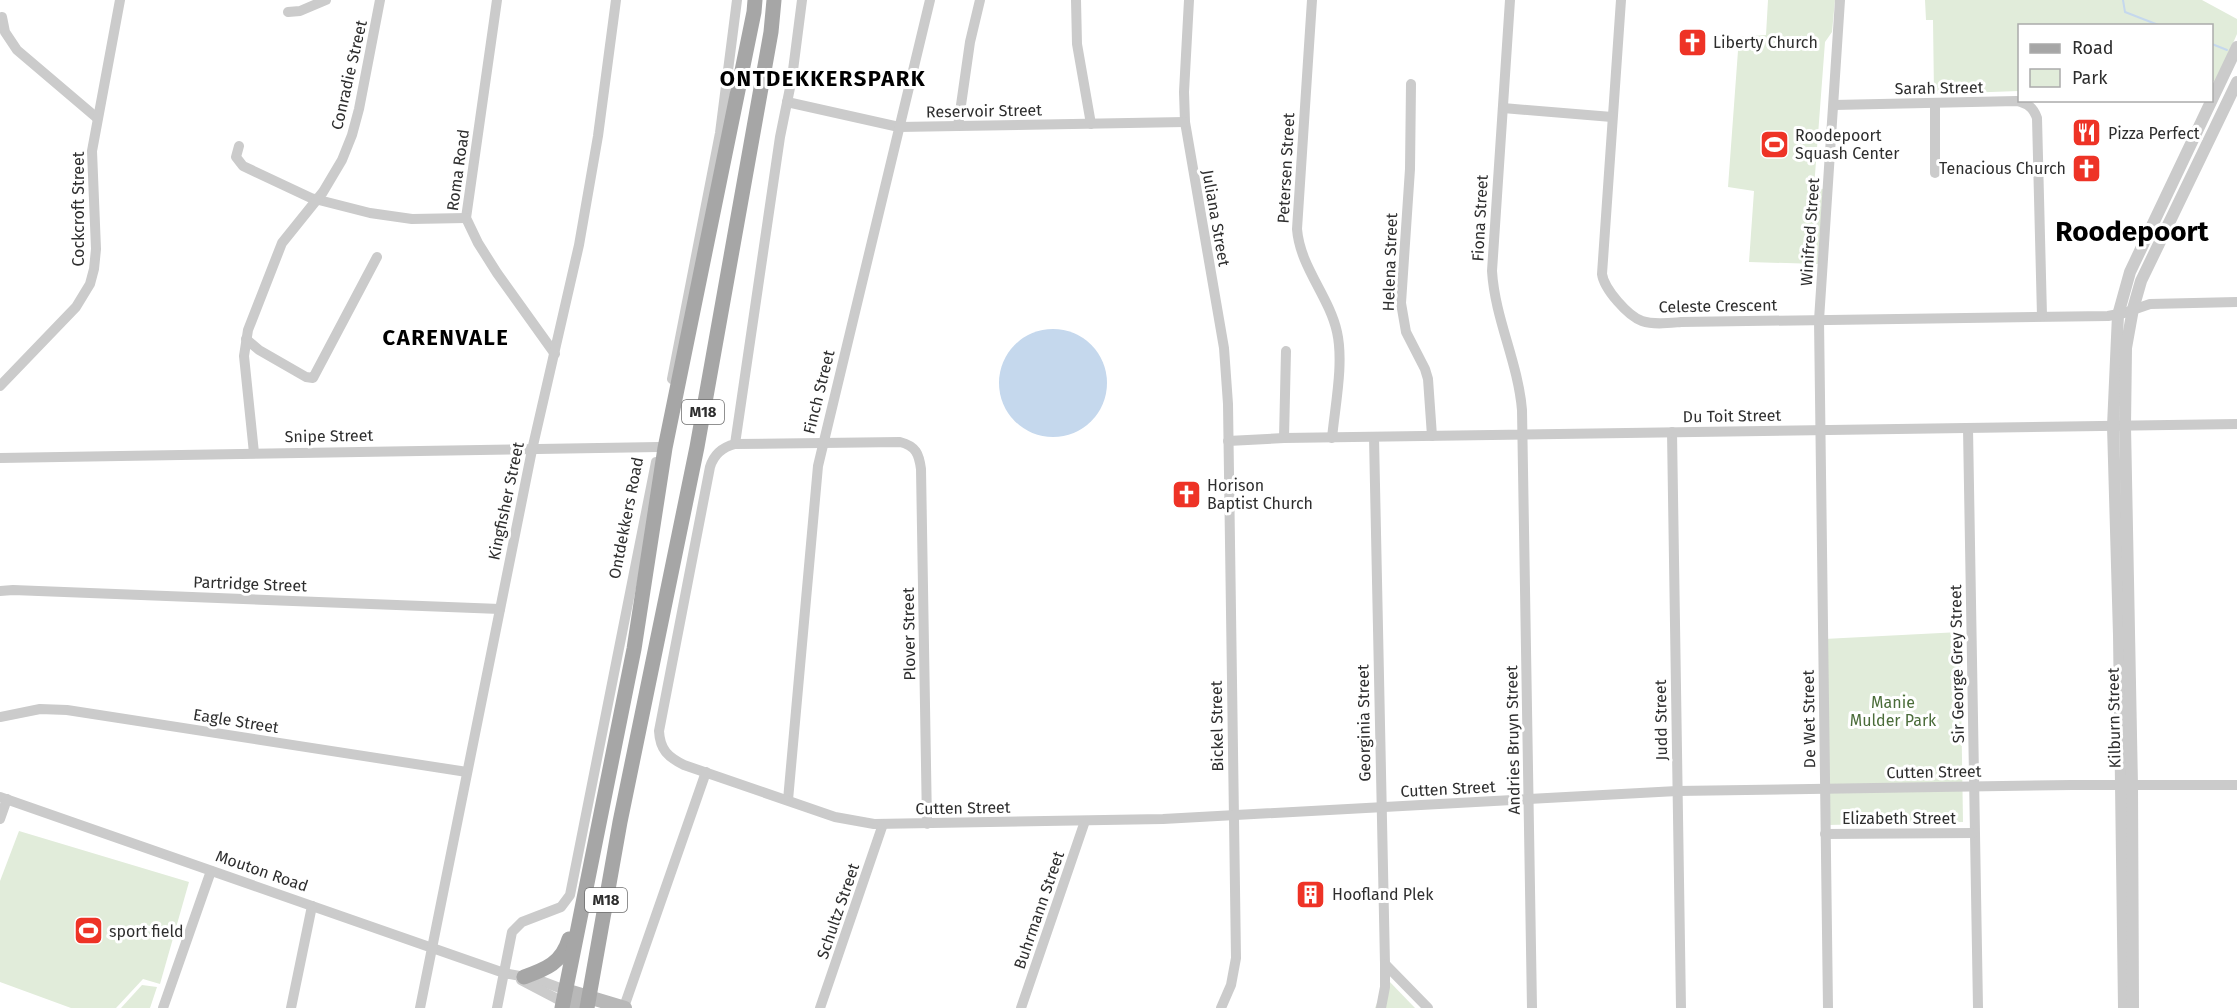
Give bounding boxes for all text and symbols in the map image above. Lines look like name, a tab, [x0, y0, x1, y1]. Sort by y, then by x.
street label: Conradie Street	[327, 18, 371, 132]
legend	[2018, 24, 2213, 102]
church icon: Liberty Church	[1676, 26, 1708, 58]
place label: Liberty Church	[1713, 33, 1818, 52]
text: Road	[2072, 37, 2114, 59]
district label: ONTDEKKERSPARK	[720, 65, 926, 92]
text: Park	[2072, 67, 2108, 89]
street label: Sarah Street	[1894, 78, 1984, 98]
street label: Reservoir Street	[926, 100, 1042, 122]
street label: Petersen Street	[1274, 112, 1298, 224]
restaurant icon: Pizza Perfect	[2071, 117, 2103, 149]
place label: Pizza Perfect	[2108, 124, 2200, 143]
place label: Roodepoort Squash Center	[1795, 126, 1900, 163]
street label: Roma Road	[443, 128, 473, 212]
sports icon: Roodepoort Squash Center	[1758, 128, 1790, 160]
street label: Cockcroft Street	[69, 151, 88, 267]
church icon: Tenacious Church	[2071, 152, 2103, 184]
place label: Tenacious Church	[1939, 159, 2066, 178]
street label: Juliana Street	[1198, 168, 1234, 268]
street label: Fiona Street	[1468, 174, 1492, 262]
street label: Winifred Street	[1797, 177, 1823, 287]
street label: Helena Street	[1379, 212, 1401, 312]
district label: Roodepoort	[2055, 215, 2210, 248]
street label: Celeste Crescent	[1659, 295, 1778, 317]
district label: CARENVALE	[383, 324, 509, 351]
street label: Finch Street	[799, 348, 839, 436]
road number: M18	[682, 400, 724, 424]
street label: Du Toit Street	[1683, 406, 1782, 426]
street label: Snipe Street	[285, 426, 374, 446]
street label: Kingfisher Street	[484, 440, 528, 562]
street label: Ontdekkers Road	[605, 455, 647, 581]
place label: Horison Baptist Church	[1207, 476, 1313, 513]
church icon: Horison Baptist Church	[1170, 478, 1202, 510]
street label: Partridge Street	[193, 573, 307, 595]
street label: Sir George Grey Street	[1946, 584, 1968, 744]
street label: Plover Street	[899, 587, 919, 681]
street label: Georginia Street	[1353, 664, 1375, 782]
street label: Andries Bruyn Street	[1502, 665, 1524, 815]
street label: Kilburn Street	[2104, 667, 2124, 768]
street label: De Wet Street	[1799, 669, 1819, 768]
street label: Judd Street	[1651, 679, 1671, 761]
street label: Bickel Street	[1207, 680, 1227, 772]
park label: Manie Mulder Park	[1850, 693, 1937, 730]
street label: Eagle Street	[192, 705, 280, 737]
street label: Cutten Street	[1886, 762, 1982, 782]
street label: Cutten Street	[1400, 777, 1496, 801]
street label: Cutten Street	[915, 798, 1011, 818]
street label: Elizabeth Street	[1842, 809, 1956, 828]
street label: Mouton Road	[213, 846, 311, 896]
street label: Buhrmann Street	[1010, 848, 1068, 971]
street label: Schultz Street	[813, 860, 863, 961]
building icon: Hoofland Plek	[1295, 878, 1327, 910]
place label: Hoofland Plek	[1332, 885, 1434, 904]
road number: M18	[585, 888, 627, 912]
sports icon: sport field	[72, 915, 104, 947]
place label: sport field	[109, 922, 184, 941]

